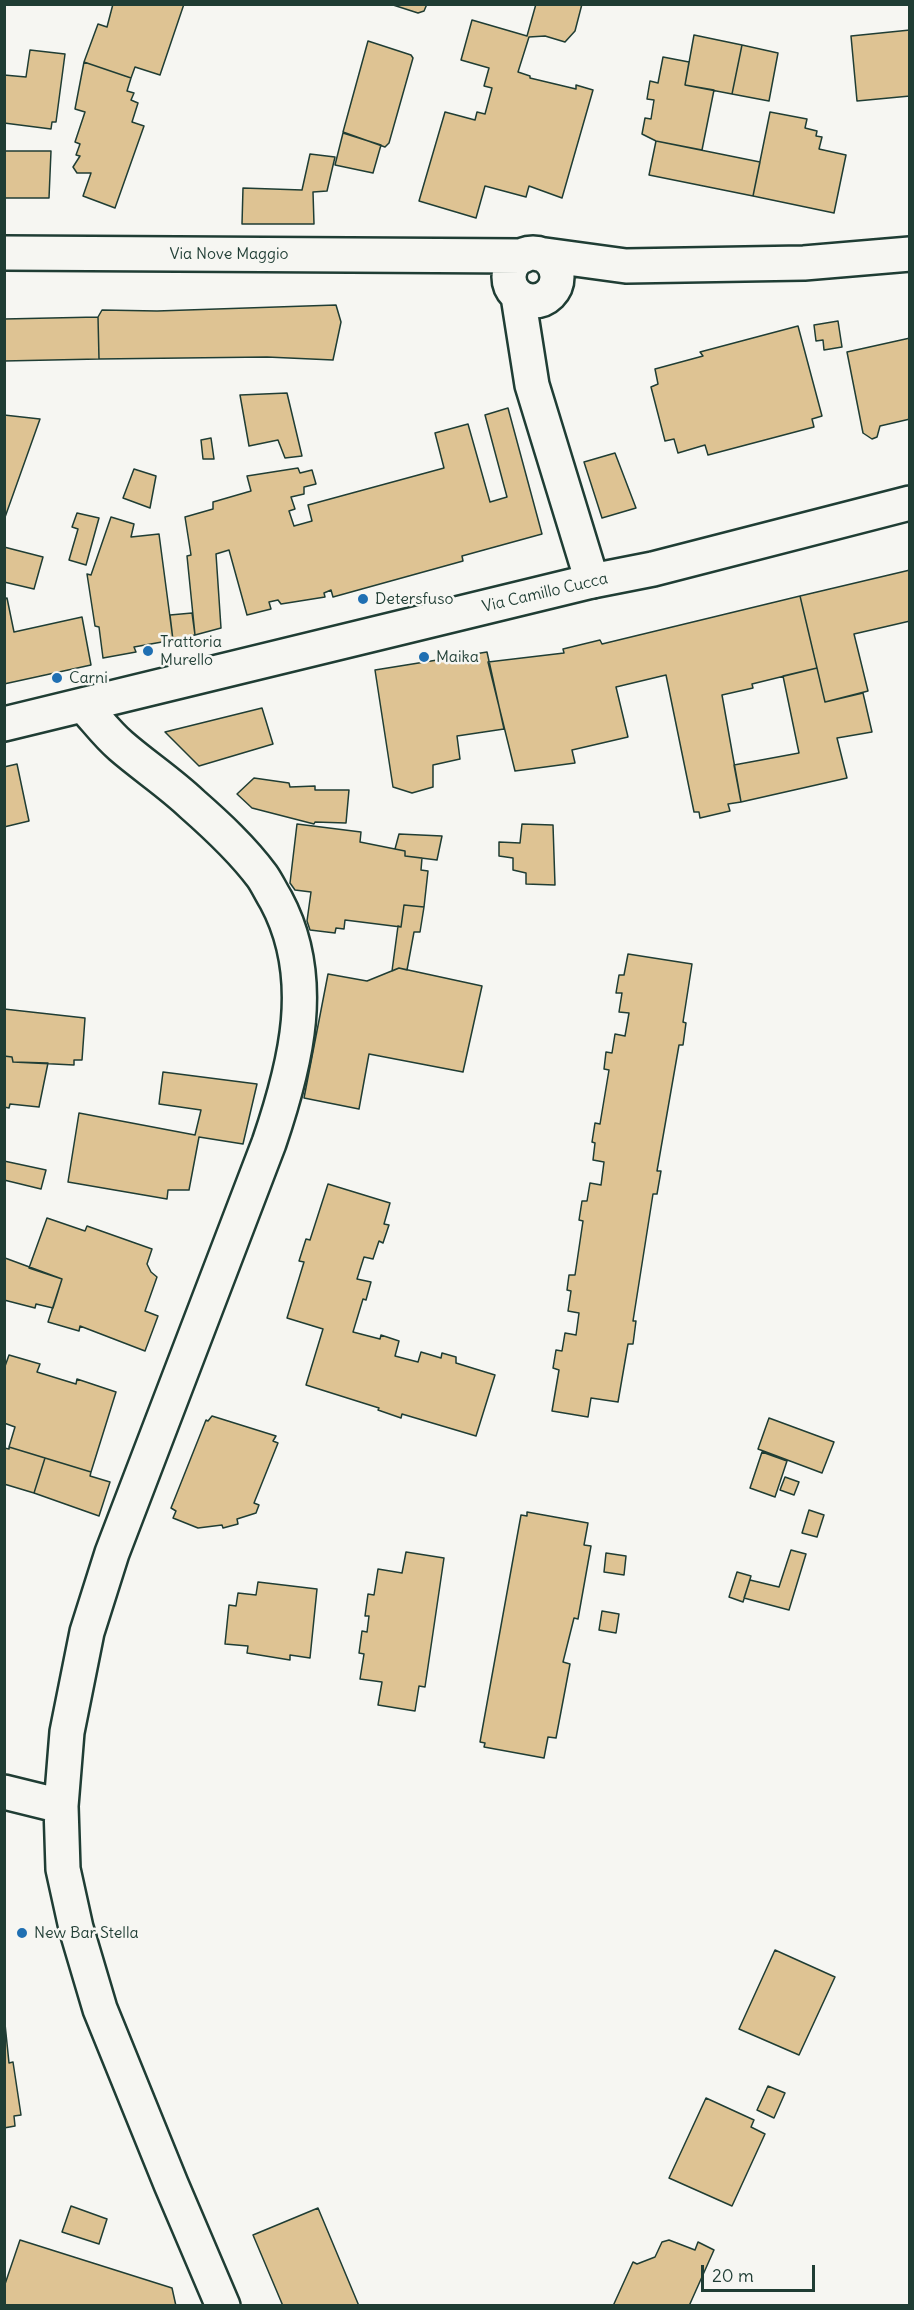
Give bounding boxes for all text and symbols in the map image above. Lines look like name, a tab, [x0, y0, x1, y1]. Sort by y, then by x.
street label: Via Nove Maggio	[170, 244, 288, 264]
street label: Via Camillo Cucca	[480, 569, 610, 617]
place label: Detersfuso	[375, 589, 453, 609]
marker: Detersfuso	[356, 592, 370, 606]
place label: Trattoria Murello	[160, 632, 222, 670]
marker: Trattoria Murello	[141, 644, 155, 658]
place label: Maika	[436, 647, 479, 667]
marker: Maika	[417, 650, 431, 664]
place label: Carni	[69, 668, 108, 688]
marker: Carni	[50, 671, 64, 685]
place label: New Bar Stella	[34, 1923, 139, 1943]
marker: New Bar Stella	[15, 1926, 29, 1940]
scale bar	[704, 2253, 818, 2291]
text: 20 m	[712, 2264, 754, 2287]

